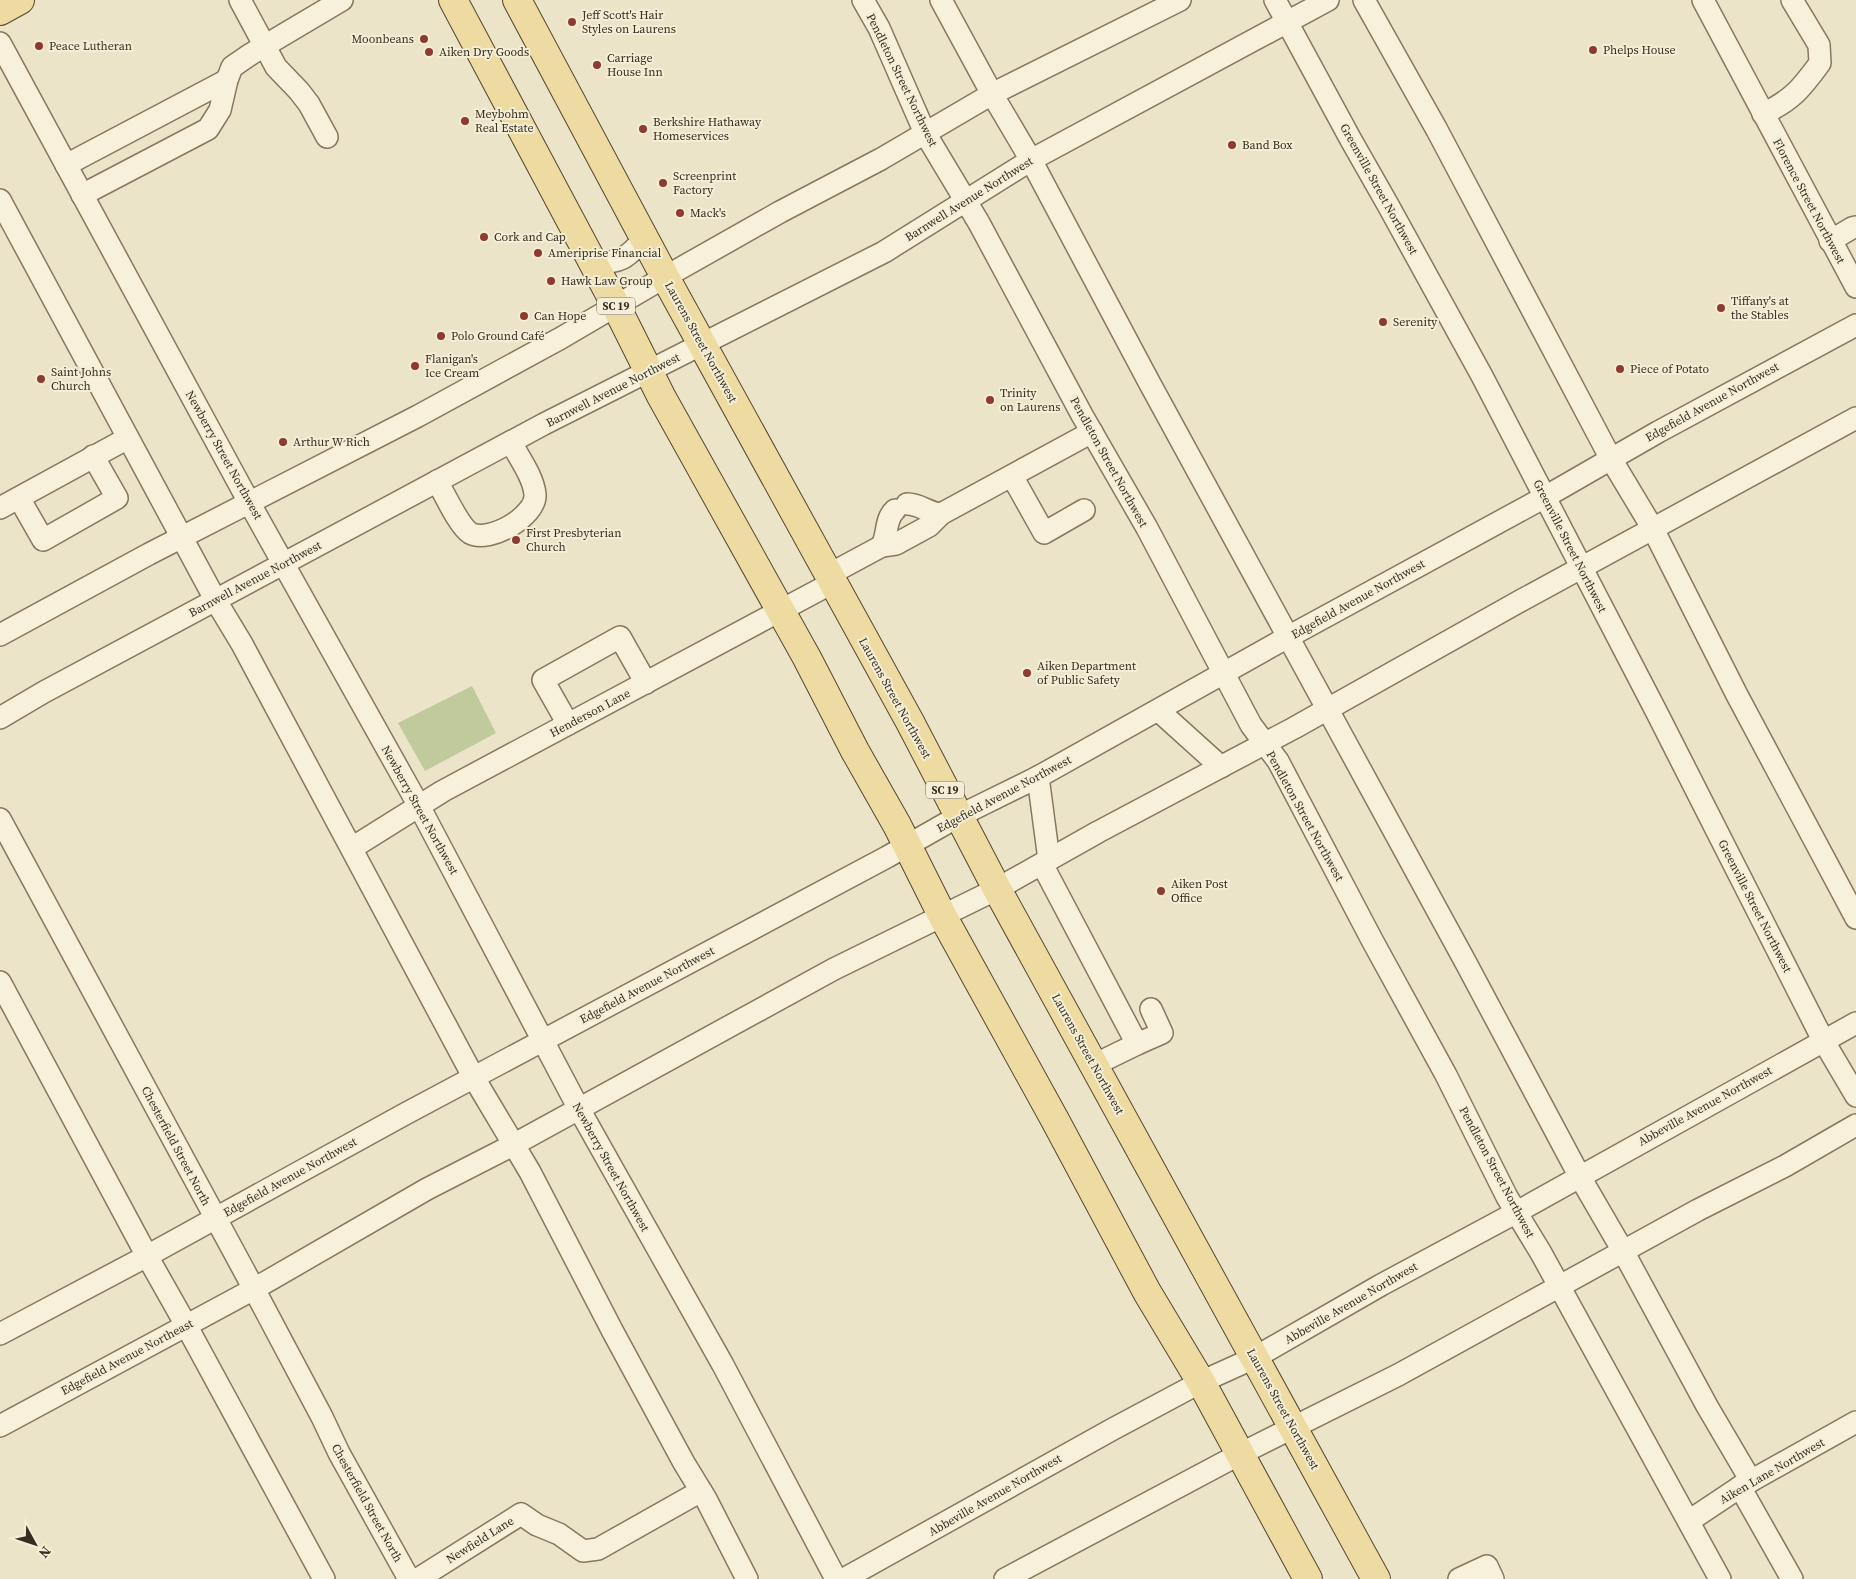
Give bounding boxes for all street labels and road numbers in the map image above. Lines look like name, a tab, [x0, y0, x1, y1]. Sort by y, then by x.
street label: Pendleton Street Northwest	[863, 11, 941, 149]
street label: Greenville Street Northwest	[1336, 121, 1422, 257]
street label: Florence Street Northwest	[1769, 136, 1849, 266]
street label: Barnwell Avenue Northwest	[902, 153, 1036, 245]
street label: Laurens Street Northwest	[661, 279, 741, 405]
road number: SC 19	[597, 298, 635, 314]
street label: Barnwell Avenue Northwest	[543, 349, 683, 431]
street label: Edgefield Avenue Northwest	[1642, 359, 1782, 445]
street label: Newberry Street Northwest	[182, 388, 266, 522]
street label: Pendleton Street Northwest	[1066, 394, 1152, 530]
street label: Greenville Street Northwest	[1529, 477, 1611, 615]
street label: Barnwell Avenue Northwest	[186, 537, 324, 621]
street label: Edgefield Avenue Northwest	[1288, 556, 1428, 642]
street label: Laurens Street Northwest	[855, 635, 935, 761]
street label: Henderson Lane	[547, 685, 633, 741]
street label: Newberry Street Northwest	[378, 743, 462, 877]
street label: Pendleton Street Northwest	[1262, 748, 1348, 884]
street label: Edgefield Avenue Northwest	[934, 752, 1074, 836]
road number: SC 19	[926, 782, 964, 798]
street label: Greenville Street Northwest	[1714, 837, 1796, 975]
street label: Edgefield Avenue Northwest	[577, 943, 717, 1027]
street label: Laurens Street Northwest	[1048, 991, 1128, 1117]
street label: Abbeville Avenue Northwest	[1635, 1062, 1775, 1150]
street label: Chesterfield Street North	[138, 1083, 214, 1209]
street label: Newberry Street Northwest	[569, 1100, 653, 1234]
street label: Pendleton Street Northwest	[1456, 1104, 1539, 1241]
street label: Edgefield Avenue Northwest	[220, 1134, 360, 1220]
street label: Abbeville Avenue Northwest	[1282, 1258, 1420, 1348]
street label: Edgefield Avenue Northeast	[58, 1315, 196, 1399]
street label: Laurens Street Northwest	[1243, 1346, 1323, 1472]
street label: Aiken Lane Northwest	[1717, 1434, 1828, 1508]
street label: Chesterfield Street North	[328, 1441, 406, 1565]
street label: Abbeville Avenue Northwest	[926, 1450, 1064, 1540]
street label: Newfield Lane	[443, 1513, 517, 1567]

